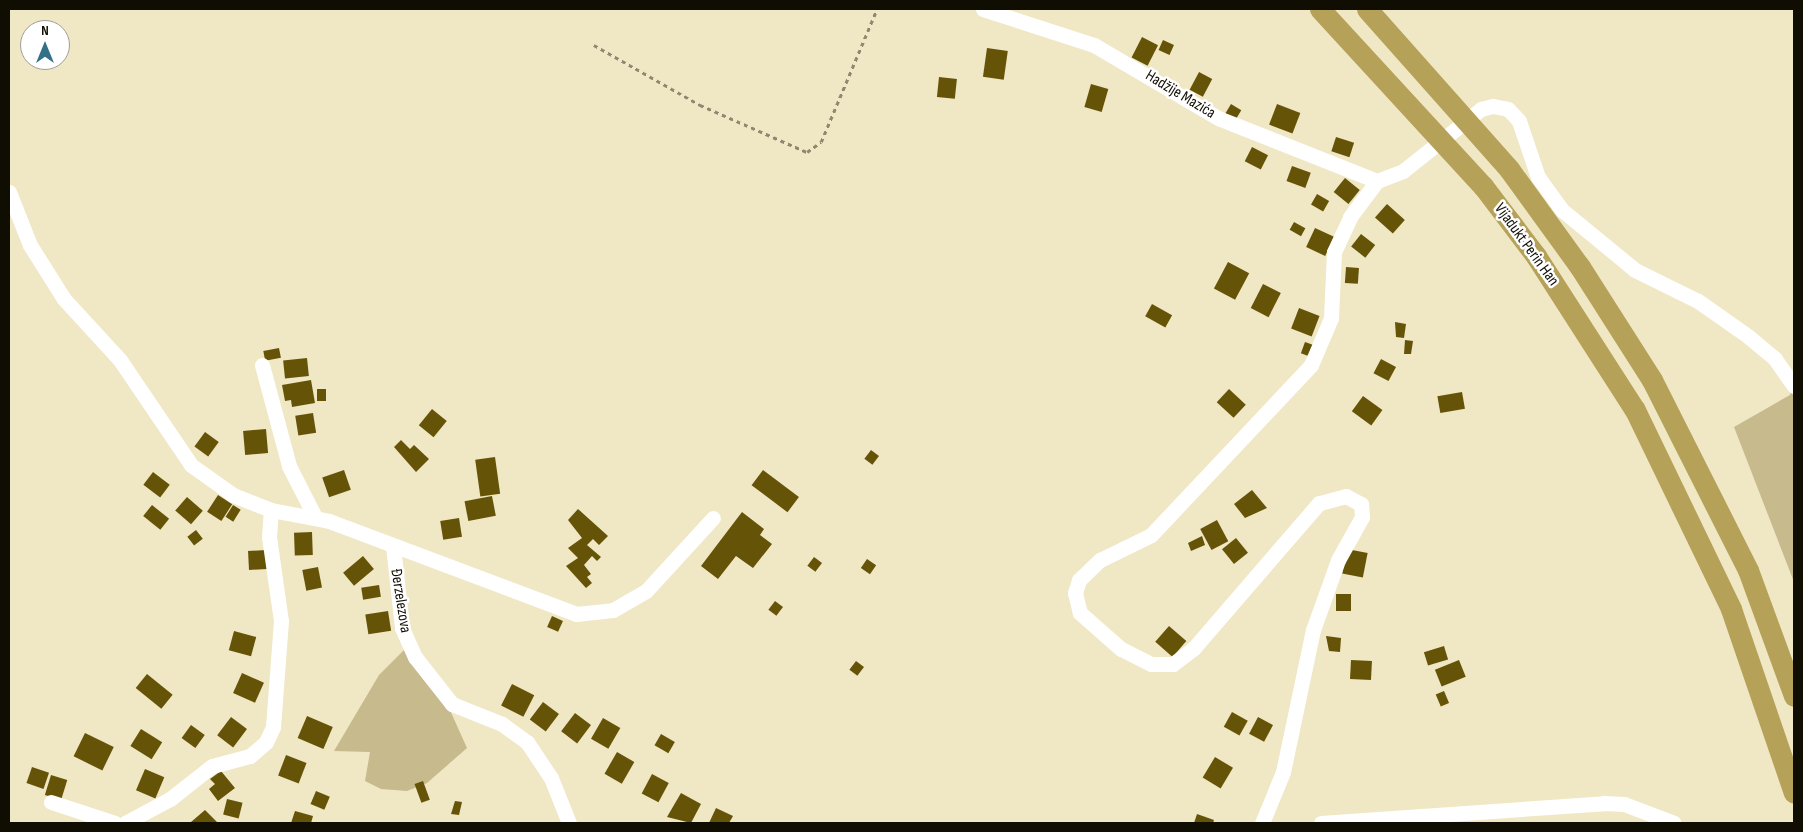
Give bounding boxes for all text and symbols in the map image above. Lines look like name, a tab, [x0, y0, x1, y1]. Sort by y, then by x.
north arrow	[20, 20, 70, 70]
text: N	[41, 22, 49, 39]
street label: Hadžije Mazića	[1142, 67, 1218, 123]
street label: Vijadukt Perin Han	[1490, 200, 1562, 290]
street label: Đerzelezova	[385, 568, 415, 634]

